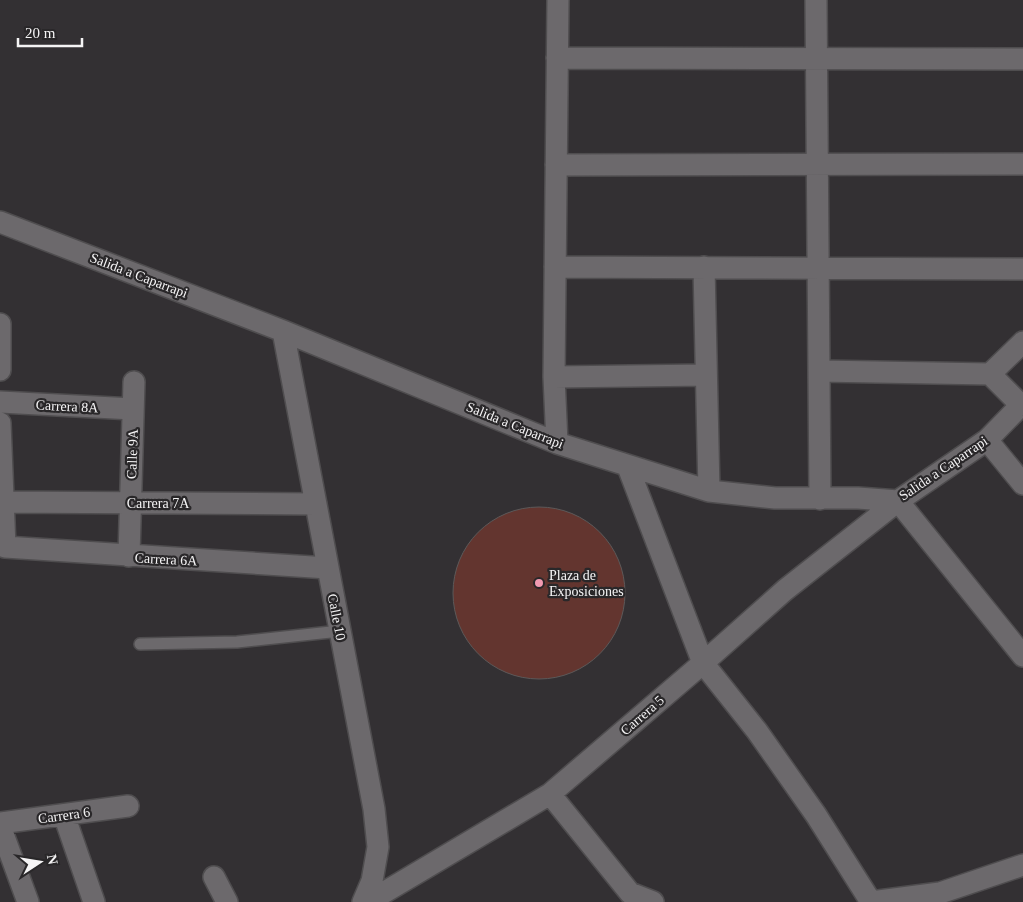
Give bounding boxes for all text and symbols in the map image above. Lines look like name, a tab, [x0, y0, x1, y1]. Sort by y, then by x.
scale bar	[18, 15, 81, 47]
text: 20 m	[25, 25, 56, 41]
street label: Salida a Caparrapi	[88, 250, 190, 301]
street label: Carrera 8A	[35, 397, 99, 416]
street label: Salida a Caparrapi	[464, 399, 566, 452]
street label: Calle 9A	[124, 428, 141, 479]
street label: Salida a Caparrapi	[896, 433, 990, 504]
street label: Carrera 7A	[127, 496, 190, 511]
street label: Carrera 6A	[134, 550, 198, 569]
place label: Plaza de Exposiciones	[549, 568, 624, 599]
marker: Plaza de Exposiciones	[533, 577, 545, 589]
street label: Calle 10	[325, 593, 348, 642]
street label: Carrera 5	[618, 693, 667, 738]
street label: Carrera 6	[37, 804, 91, 827]
north arrow	[15, 837, 65, 887]
text: N	[44, 853, 61, 866]

